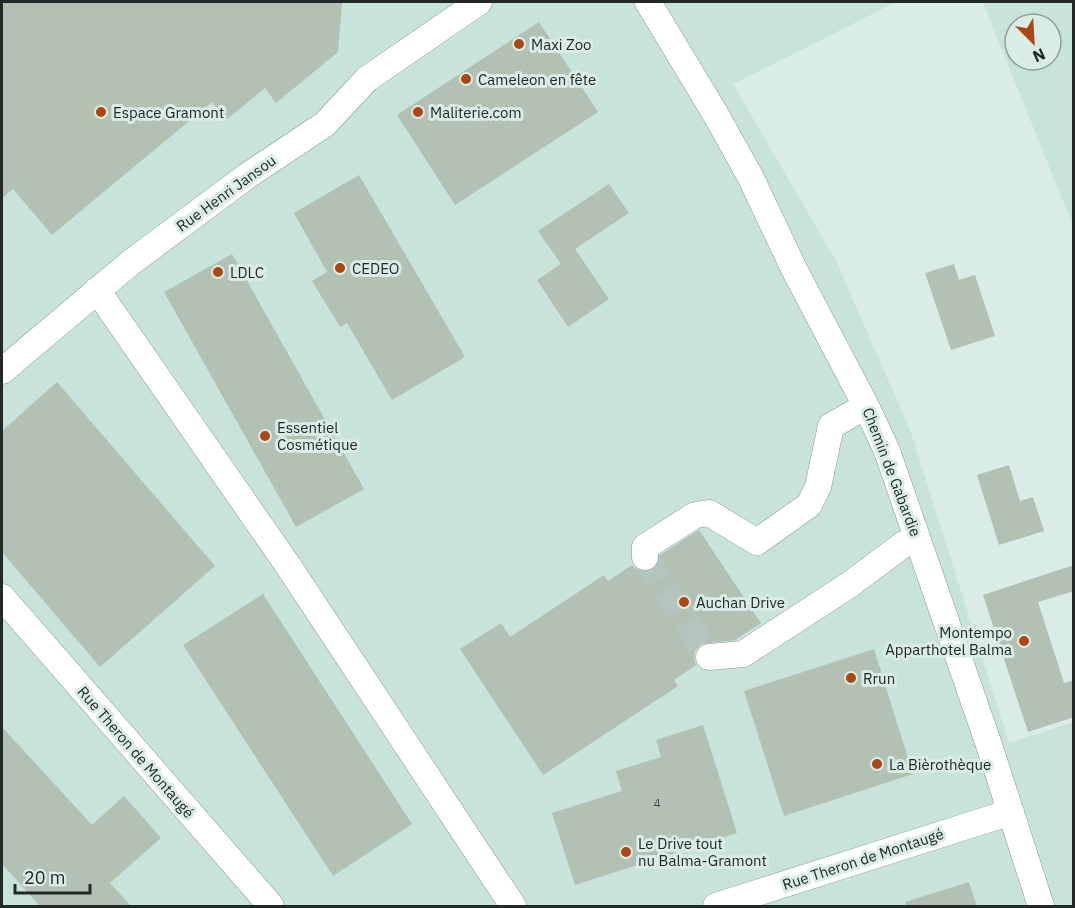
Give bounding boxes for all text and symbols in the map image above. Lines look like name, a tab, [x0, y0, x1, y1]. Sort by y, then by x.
north arrow	[1003, 12, 1063, 72]
place label: Maxi Zoo	[531, 35, 592, 54]
marker: Maxi Zoo	[512, 37, 526, 51]
text: N	[1030, 44, 1048, 67]
place label: Cameleon en fête	[478, 70, 596, 89]
marker: Cameleon en fête	[459, 72, 473, 86]
place label: Espace Gramont	[113, 103, 224, 122]
place label: Maliterie.com	[430, 103, 522, 122]
marker: Espace Gramont	[94, 105, 108, 119]
marker: Maliterie.com	[411, 105, 425, 119]
street label: Rue Henri Jansou	[172, 150, 280, 236]
place label: CEDEO	[352, 259, 400, 278]
marker: CEDEO	[333, 261, 347, 275]
place label: LDLC	[230, 263, 264, 282]
marker: LDLC	[211, 265, 225, 279]
street label: Chemin de Gabardie	[859, 405, 925, 539]
place label: Essentiel Cosmétique	[277, 418, 358, 454]
marker: Essentiel Cosmétique	[258, 429, 272, 443]
place label: Auchan Drive	[696, 593, 785, 612]
marker: Auchan Drive	[677, 595, 691, 609]
place label: Montempo Apparthotel Balma	[885, 623, 1012, 659]
marker: Montempo Apparthotel Balma	[1017, 634, 1031, 648]
place label: Rrun	[863, 669, 895, 688]
marker: Rrun	[844, 671, 858, 685]
street label: Rue Theron de Montaugé	[74, 682, 198, 822]
place label: La Bièrothèque	[889, 755, 991, 774]
marker: La Bièrothèque	[870, 757, 884, 771]
house number: 4	[653, 795, 661, 810]
street label: Rue Theron de Montaugé	[780, 824, 946, 894]
place label: Le Drive tout nu Balma-Gramont	[638, 834, 767, 870]
marker: Le Drive tout nu Balma-Gramont	[619, 845, 633, 859]
scale bar	[15, 857, 90, 895]
text: 20 m	[24, 866, 66, 889]

